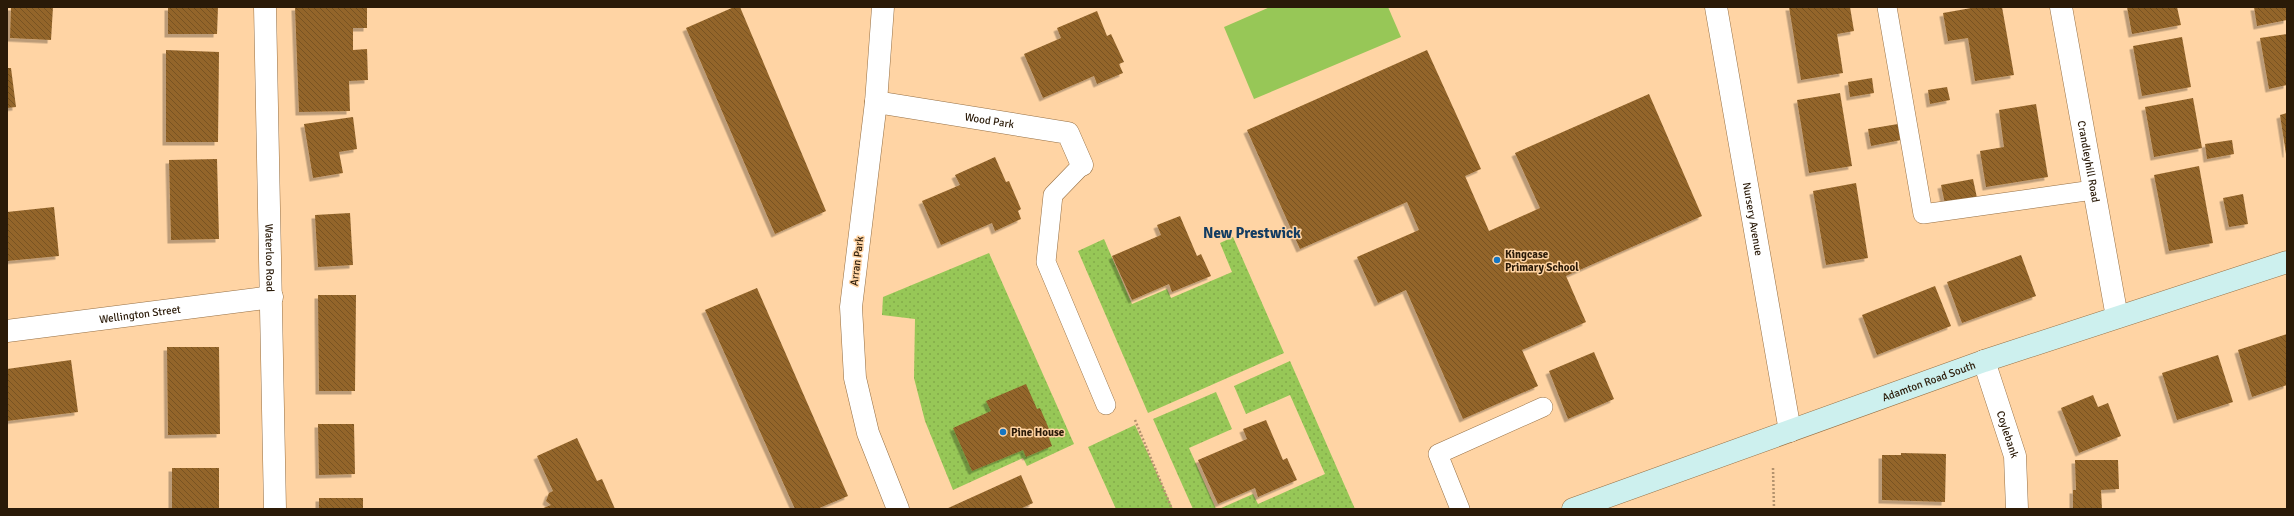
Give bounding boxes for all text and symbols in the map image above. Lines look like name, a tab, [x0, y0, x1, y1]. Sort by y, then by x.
street label: Wood Park	[964, 110, 1016, 131]
street label: Crandleyhill Road	[2075, 119, 2103, 204]
street label: Nursery Avenue	[1740, 181, 1766, 257]
street label: Waterloo Road	[263, 224, 277, 292]
district label: New Prestwick	[1203, 224, 1301, 242]
street label: Arran Park	[848, 235, 867, 287]
place label: Kingcase Primary School	[1505, 248, 1579, 274]
marker: Kingcase Primary School	[1492, 255, 1502, 265]
street label: Wellington Street	[98, 302, 182, 326]
street label: Adamton Road South	[1880, 358, 1977, 404]
street label: Coylebank	[1994, 409, 2022, 460]
place label: Pine House	[1011, 426, 1065, 439]
marker: Pine House	[998, 427, 1008, 437]

